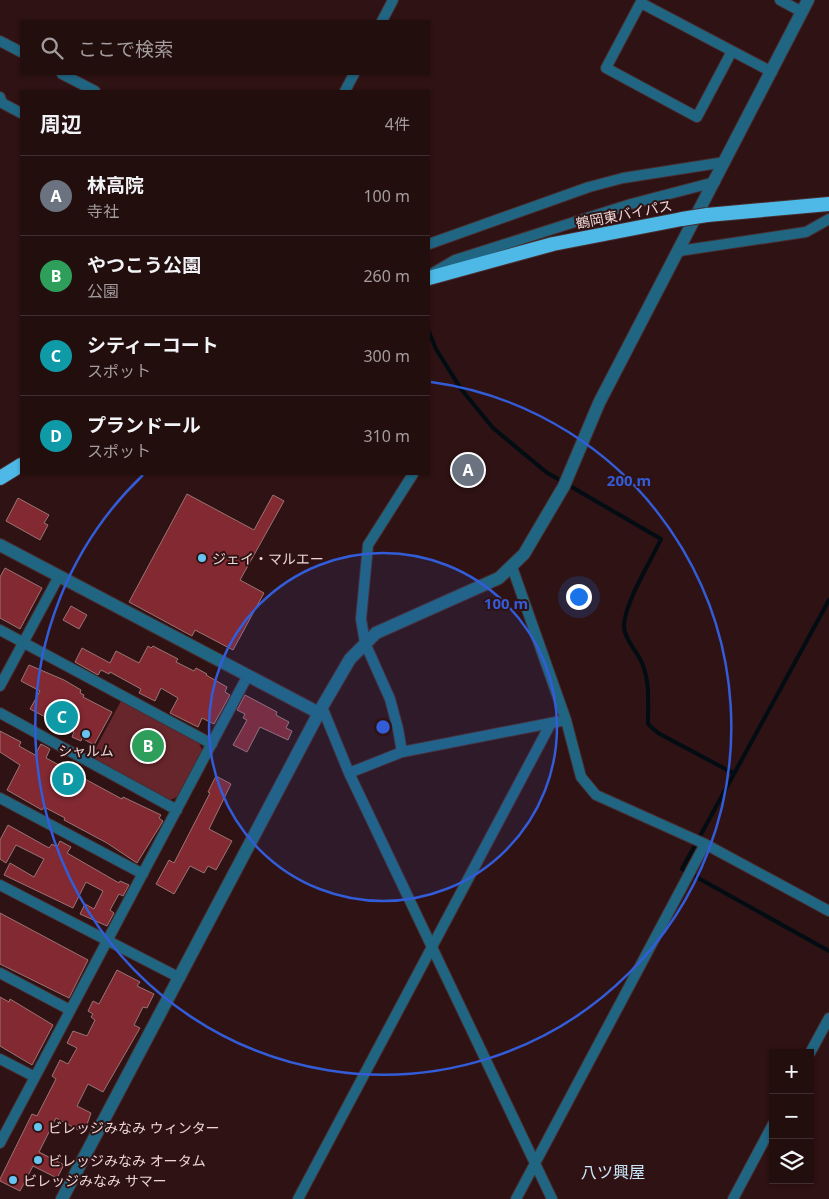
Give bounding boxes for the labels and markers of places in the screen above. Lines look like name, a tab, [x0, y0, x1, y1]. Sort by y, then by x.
pin: A	[452, 451, 484, 489]
place label: ジェイ・マルエー	[212, 549, 324, 568]
marker: ジェイ・マルエー	[196, 552, 208, 564]
pin: C	[46, 698, 78, 736]
centre of rings	[374, 718, 392, 736]
pin: B	[132, 727, 164, 765]
marker: シャルム	[80, 728, 92, 740]
place label: シャルム	[58, 741, 114, 760]
pin: D	[52, 760, 84, 798]
place label: ビレッジみなみ ウィンター	[48, 1118, 220, 1137]
marker: ビレッジみなみ ウィンター	[32, 1121, 44, 1133]
place label: ビレッジみなみ オータム	[48, 1151, 206, 1170]
marker: ビレッジみなみ オータム	[32, 1154, 44, 1166]
place label: ビレッジみなみ サマー	[23, 1171, 167, 1190]
marker: ビレッジみなみ サマー	[7, 1174, 19, 1186]

